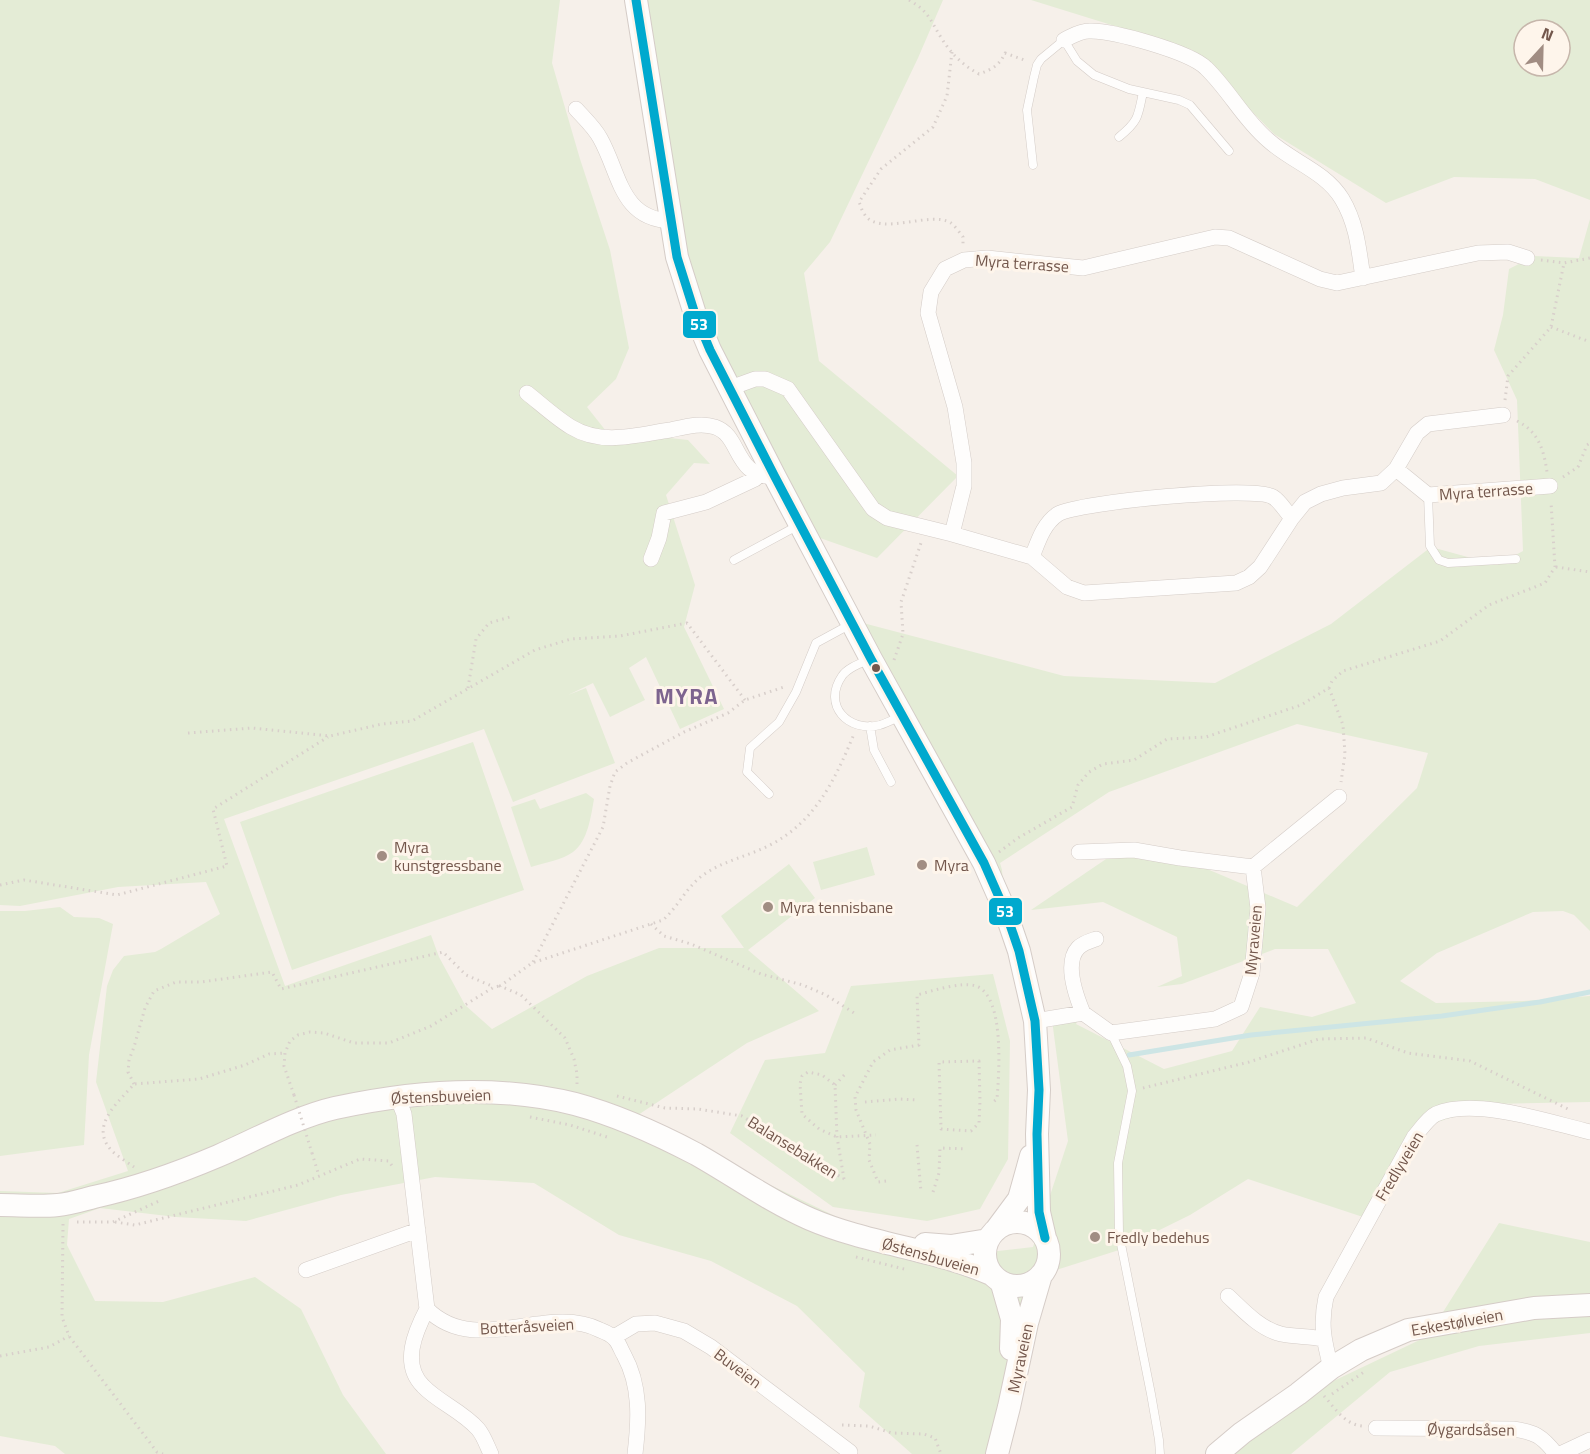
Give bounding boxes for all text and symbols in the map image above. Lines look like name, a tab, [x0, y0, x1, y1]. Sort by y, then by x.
north arrow	[1512, 18, 1572, 78]
text: N	[1538, 21, 1557, 47]
street label: Myra terrasse	[974, 248, 1070, 278]
line badge: 53	[682, 310, 717, 339]
text: 53	[690, 312, 708, 336]
street label: Myra terrasse	[1438, 476, 1534, 506]
unlabelled marker	[870, 662, 882, 674]
district label: MYRA	[655, 679, 719, 713]
place label: Myra kunstgressbane	[394, 835, 501, 877]
marker: Myra kunstgressbane	[375, 849, 389, 863]
place label: Myra	[934, 853, 969, 877]
marker: Myra	[915, 858, 929, 872]
place label: Myra tennisbane	[780, 895, 893, 919]
line badge: 53	[988, 897, 1023, 926]
text: 53	[996, 899, 1014, 923]
marker: Myra tennisbane	[761, 900, 775, 914]
street label: Myraveien	[1238, 904, 1268, 976]
street label: Østensbuveien	[390, 1082, 492, 1110]
street label: Balansebakken	[743, 1110, 843, 1184]
street label: Fredlyveien	[1369, 1127, 1429, 1205]
place label: Fredly bedehus	[1107, 1225, 1210, 1249]
marker: Fredly bedehus	[1088, 1230, 1102, 1244]
street label: Østensbuveien	[879, 1231, 983, 1281]
street label: Eskestølveien	[1409, 1302, 1505, 1342]
street label: Botteråsveien	[479, 1312, 575, 1340]
street label: Myraveien	[1001, 1321, 1039, 1395]
street label: Buveien	[709, 1342, 767, 1394]
street label: Øygardsåsen	[1427, 1416, 1515, 1442]

